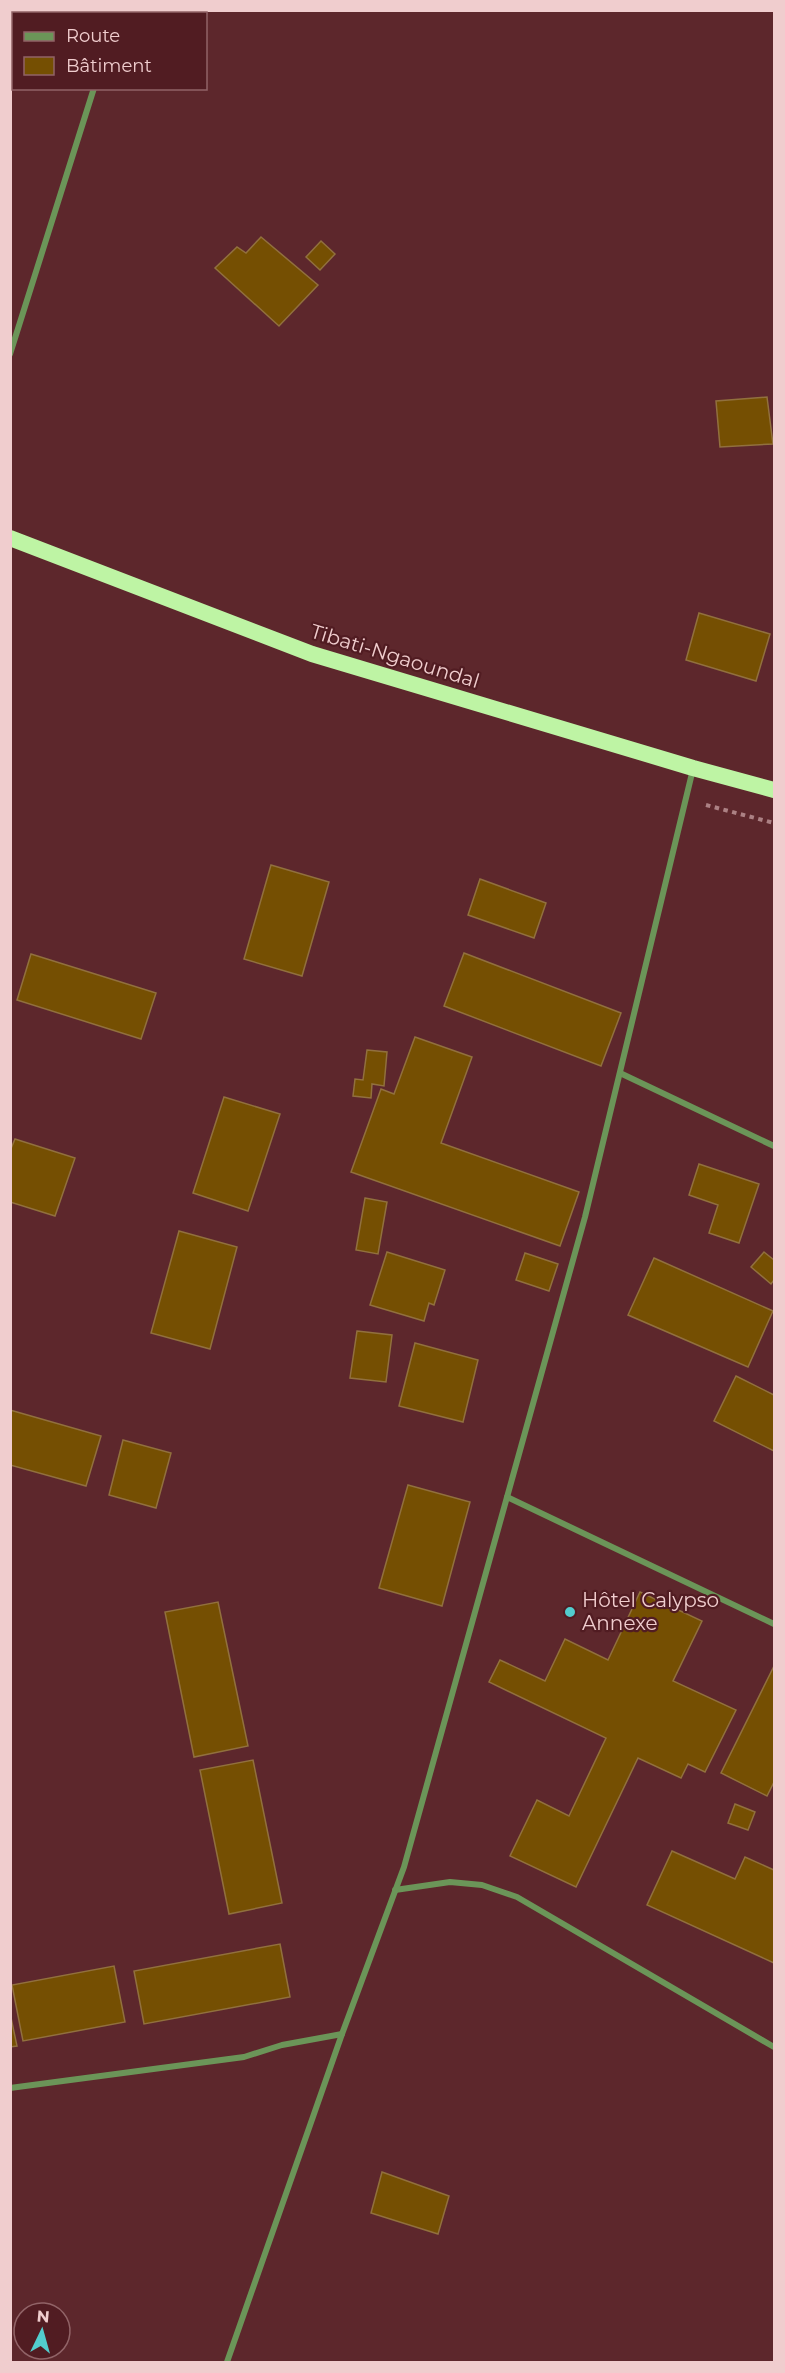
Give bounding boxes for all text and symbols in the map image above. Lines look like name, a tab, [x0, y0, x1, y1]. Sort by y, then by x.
legend	[12, 12, 207, 90]
text: Route	[66, 25, 120, 47]
text: Bâtiment	[66, 55, 152, 77]
street label: Tibati-Ngaoundal	[308, 619, 482, 693]
place label: Hôtel Calypso Annexe	[582, 1588, 719, 1635]
marker: Hôtel Calypso Annexe	[563, 1605, 577, 1619]
north arrow	[12, 2301, 72, 2361]
text: N	[36, 2307, 51, 2327]

